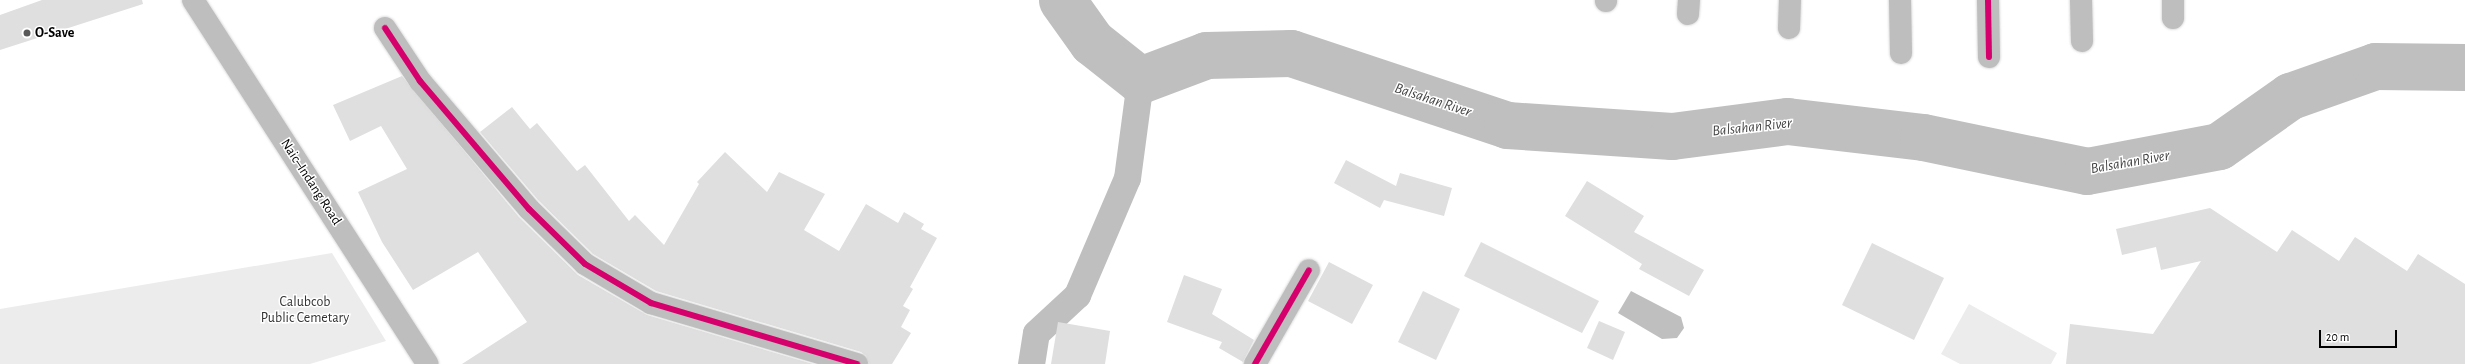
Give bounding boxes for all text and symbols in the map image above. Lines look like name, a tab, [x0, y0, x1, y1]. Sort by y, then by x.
place label: O-Save	[35, 25, 74, 41]
marker: O-Save	[22, 28, 32, 38]
water label: Balsahan River	[1392, 79, 1474, 121]
water label: Balsahan River	[1711, 114, 1793, 140]
street label: Naic–Indang Road	[277, 136, 345, 228]
water label: Balsahan River	[2089, 146, 2171, 178]
park label: Calubcob Public Cemetary	[261, 294, 349, 326]
scale bar	[2321, 322, 2399, 348]
text: 20 m	[2326, 331, 2349, 343]

